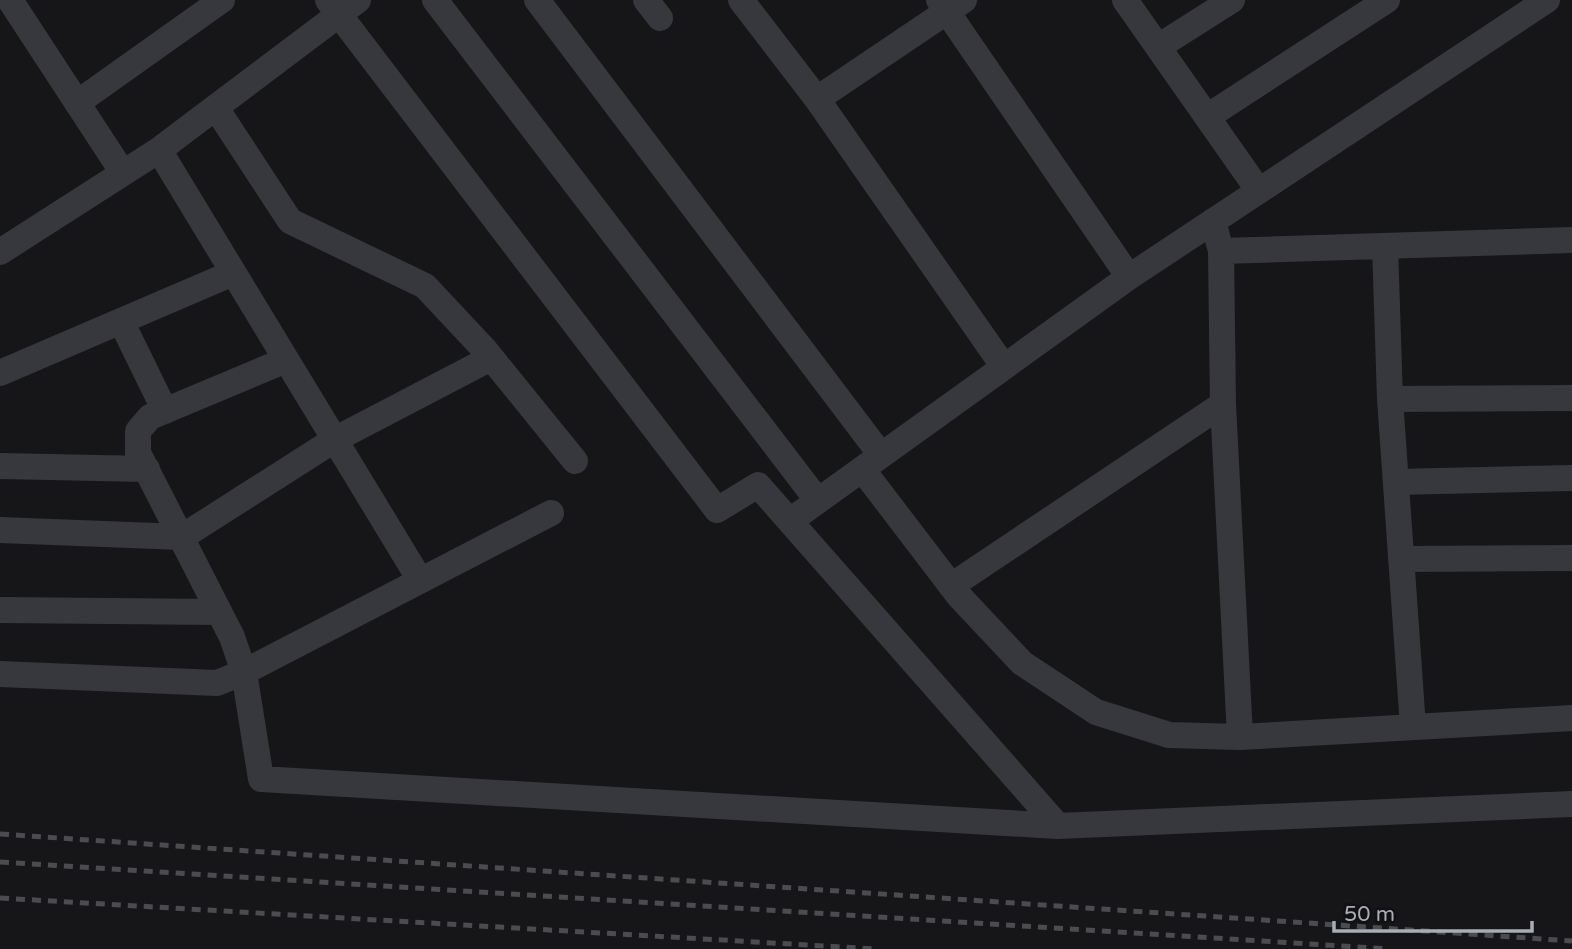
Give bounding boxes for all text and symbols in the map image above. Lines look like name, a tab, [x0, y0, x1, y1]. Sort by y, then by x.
scale bar	[1334, 890, 1532, 934]
text: 50 m	[1344, 902, 1395, 927]

